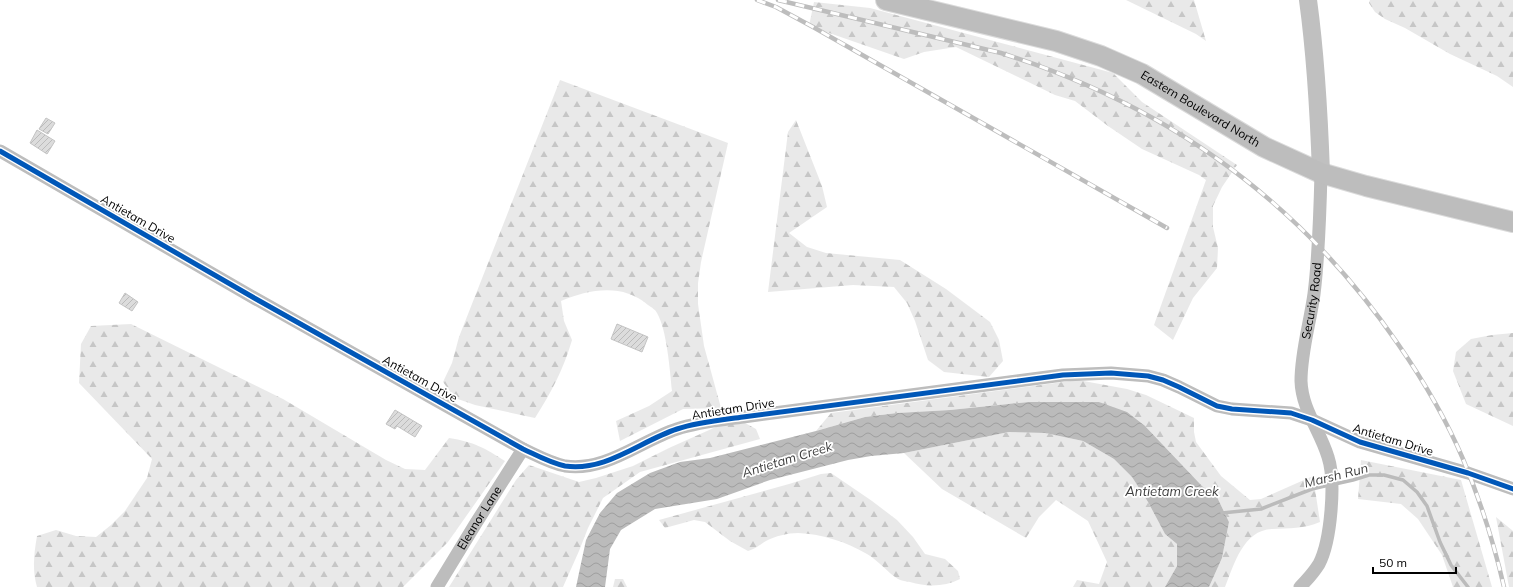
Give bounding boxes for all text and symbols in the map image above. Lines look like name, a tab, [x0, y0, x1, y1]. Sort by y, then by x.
street label: Eastern Boulevard North	[1138, 67, 1263, 150]
street label: Antietam Drive	[98, 191, 178, 246]
street label: Security Road	[1298, 262, 1324, 340]
street label: Antietam Drive	[380, 352, 460, 405]
street label: Antietam Drive	[691, 395, 775, 422]
street label: Antietam Drive	[1351, 420, 1435, 459]
water label: Antietam Creek	[739, 438, 834, 481]
water label: Marsh Run	[1302, 459, 1370, 491]
street label: Eleanor Lane	[453, 483, 505, 552]
water label: Antietam Creek	[1124, 483, 1219, 499]
scale bar	[1373, 549, 1456, 575]
text: 50 m	[1379, 555, 1407, 570]

